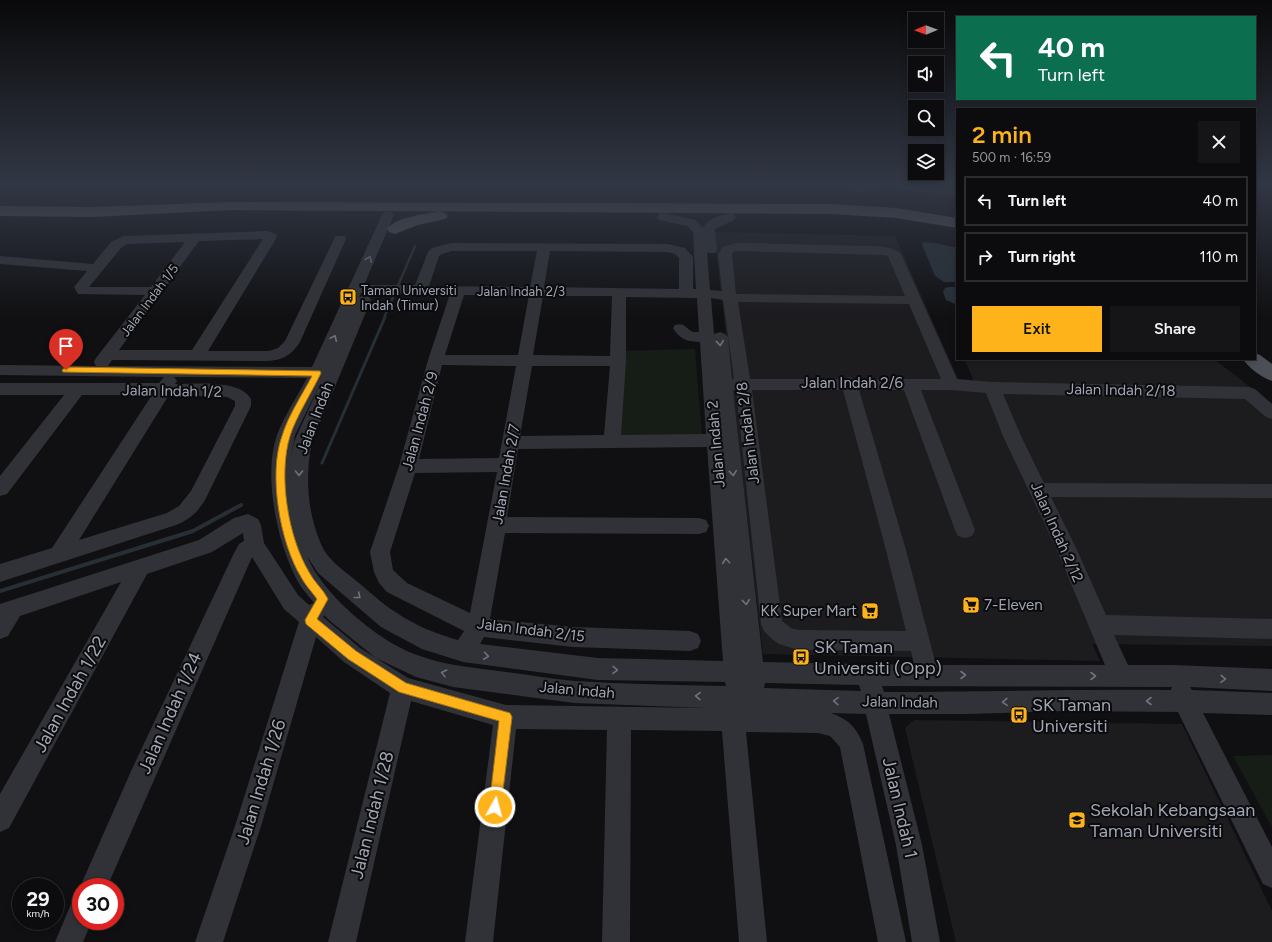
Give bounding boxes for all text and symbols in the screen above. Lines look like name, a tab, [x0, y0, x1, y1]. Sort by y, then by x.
north arrow	[908, 12, 944, 48]
map controls	[908, 12, 944, 180]
text: 40 m	[1038, 30, 1105, 64]
icon: left	[972, 32, 1024, 84]
button: sound	[908, 56, 944, 92]
text: Turn left	[1038, 64, 1105, 86]
button: search	[908, 100, 944, 136]
text: 2 min	[972, 120, 1032, 149]
button: close	[1198, 121, 1240, 163]
button: layers	[908, 144, 944, 180]
text: 500 m · 16:59	[972, 150, 1051, 165]
icon: left	[974, 190, 996, 212]
text: Turn left	[1008, 192, 1066, 210]
text: 40 m	[1203, 192, 1238, 210]
icon: right	[974, 246, 996, 268]
text: Turn right	[1008, 248, 1076, 266]
text: 110 m	[1200, 248, 1238, 266]
one-way arrow	[364, 255, 372, 263]
street label: Jalan Indah 1/5	[117, 261, 181, 339]
place label: Taman Universiti Indah (Timur)	[361, 283, 457, 313]
street label: Jalan Indah 2/3	[477, 284, 565, 299]
bus stop icon: Taman Universiti Indah (Timur)	[338, 287, 358, 307]
button: Exit	[972, 306, 1102, 352]
button: Share	[1110, 306, 1240, 352]
pin	[49, 329, 83, 370]
icon: arrive	[55, 335, 77, 357]
one-way arrow	[329, 335, 337, 342]
one-way arrow	[716, 340, 725, 346]
street label: Jalan Indah 2/9	[398, 369, 442, 473]
street label: Jalan Indah 2/6	[801, 374, 904, 392]
street label: Jalan Indah	[293, 379, 337, 457]
street label: Jalan Indah 2/18	[1066, 380, 1176, 400]
street label: Jalan Indah 1/2	[122, 381, 222, 401]
street label: Jalan Indah 2/8	[733, 381, 763, 485]
street label: Jalan Indah 2	[703, 400, 729, 488]
street label: Jalan Indah 2/7	[488, 422, 524, 526]
one-way arrow	[295, 470, 303, 476]
one-way arrow	[728, 470, 737, 476]
street label: Jalan Indah 2/12	[1027, 479, 1087, 585]
one-way arrow	[721, 558, 730, 564]
one-way arrow	[354, 591, 361, 598]
supermarket icon: 7-Eleven	[961, 595, 981, 615]
place label: 7-Eleven	[984, 596, 1043, 614]
one-way arrow	[741, 599, 750, 605]
supermarket icon: KK Super Mart	[860, 601, 880, 621]
place label: KK Super Mart	[761, 602, 857, 620]
street label: Jalan Indah 2/15	[476, 614, 586, 646]
street label: Jalan Indah 1/22	[29, 632, 111, 756]
place label: SK Taman Universiti (Opp)	[814, 636, 942, 679]
bus stop icon: SK Taman Universiti (Opp)	[791, 647, 811, 667]
street label: Jalan Indah 1/24	[133, 649, 207, 777]
one-way arrow	[483, 651, 489, 660]
one-way arrow	[612, 665, 618, 674]
one-way arrow	[441, 670, 447, 678]
one-way arrow	[960, 671, 966, 679]
one-way arrow	[1090, 672, 1096, 680]
one-way arrow	[1220, 675, 1226, 683]
street label: Jalan Indah	[539, 678, 615, 702]
one-way arrow	[695, 692, 701, 700]
street label: Jalan Indah	[862, 692, 938, 712]
place label: SK Taman Universiti	[1032, 694, 1111, 737]
one-way arrow	[833, 697, 839, 706]
one-way arrow	[1146, 697, 1152, 705]
one-way arrow	[1002, 698, 1008, 706]
bus stop icon: SK Taman Universiti	[1009, 705, 1029, 725]
street label: Jalan Indah 1/26	[231, 717, 291, 847]
street label: Jalan Indah 1/28	[346, 749, 398, 881]
street label: Jalan Indah 1	[878, 756, 922, 860]
position arrow	[474, 786, 516, 828]
place label: Sekolah Kebangsaan Taman Universiti	[1090, 799, 1255, 842]
school or university icon: Sekolah Kebangsaan Taman Universiti	[1067, 810, 1087, 830]
speed limit sign: 30	[72, 878, 124, 930]
text: 29	[26, 887, 50, 911]
text: km/h	[27, 907, 49, 920]

